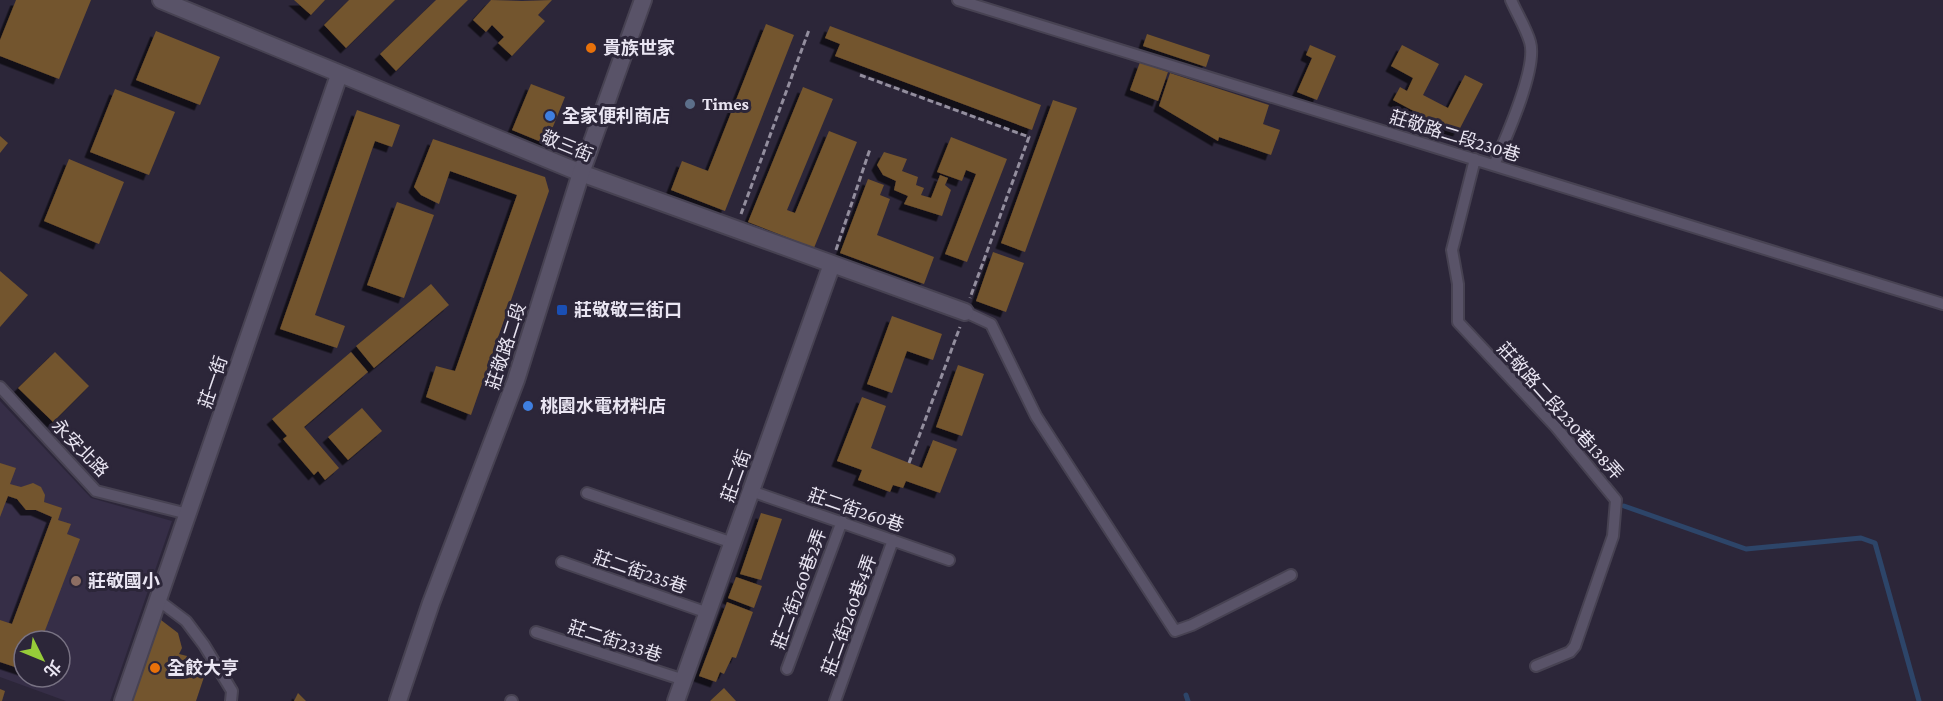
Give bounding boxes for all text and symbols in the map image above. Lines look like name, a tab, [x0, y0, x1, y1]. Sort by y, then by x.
place label: 貴族世家	[603, 38, 675, 58]
marker: 貴族世家	[584, 41, 598, 55]
place label: Times	[702, 94, 749, 114]
marker: Times	[683, 97, 697, 111]
place label: 全家便利商店	[562, 106, 670, 126]
street label: 莊敬路二段230巷	[1387, 107, 1523, 165]
marker: 全家便利商店	[543, 109, 557, 123]
street label: 敬三街	[538, 127, 596, 165]
street label: 莊敬路二段	[483, 300, 529, 392]
place label: 莊敬敬三街口	[574, 300, 682, 320]
marker: 莊敬敬三街口	[555, 303, 569, 317]
street label: 莊敬路二段230巷138弄	[1493, 338, 1627, 484]
street label: 莊一街	[195, 353, 231, 411]
place label: 桃園水電材料店	[540, 396, 666, 416]
marker: 桃園水電材料店	[521, 399, 535, 413]
street label: 永安北路	[48, 415, 112, 481]
street label: 莊二街	[717, 447, 755, 505]
street label: 莊二街260巷	[806, 484, 906, 536]
street label: 莊二街260巷2弄	[768, 526, 830, 652]
street label: 莊二街235巷	[591, 547, 689, 597]
street label: 莊二街260巷4弄	[818, 552, 880, 678]
place label: 莊敬國小	[88, 571, 160, 591]
marker: 莊敬國小	[69, 574, 83, 588]
street label: 莊二街233巷	[566, 616, 664, 666]
north arrow	[12, 629, 72, 689]
text: 北	[41, 657, 64, 681]
place label: 全餃大亨	[167, 658, 239, 678]
marker: 全餃大亨	[148, 661, 162, 675]

